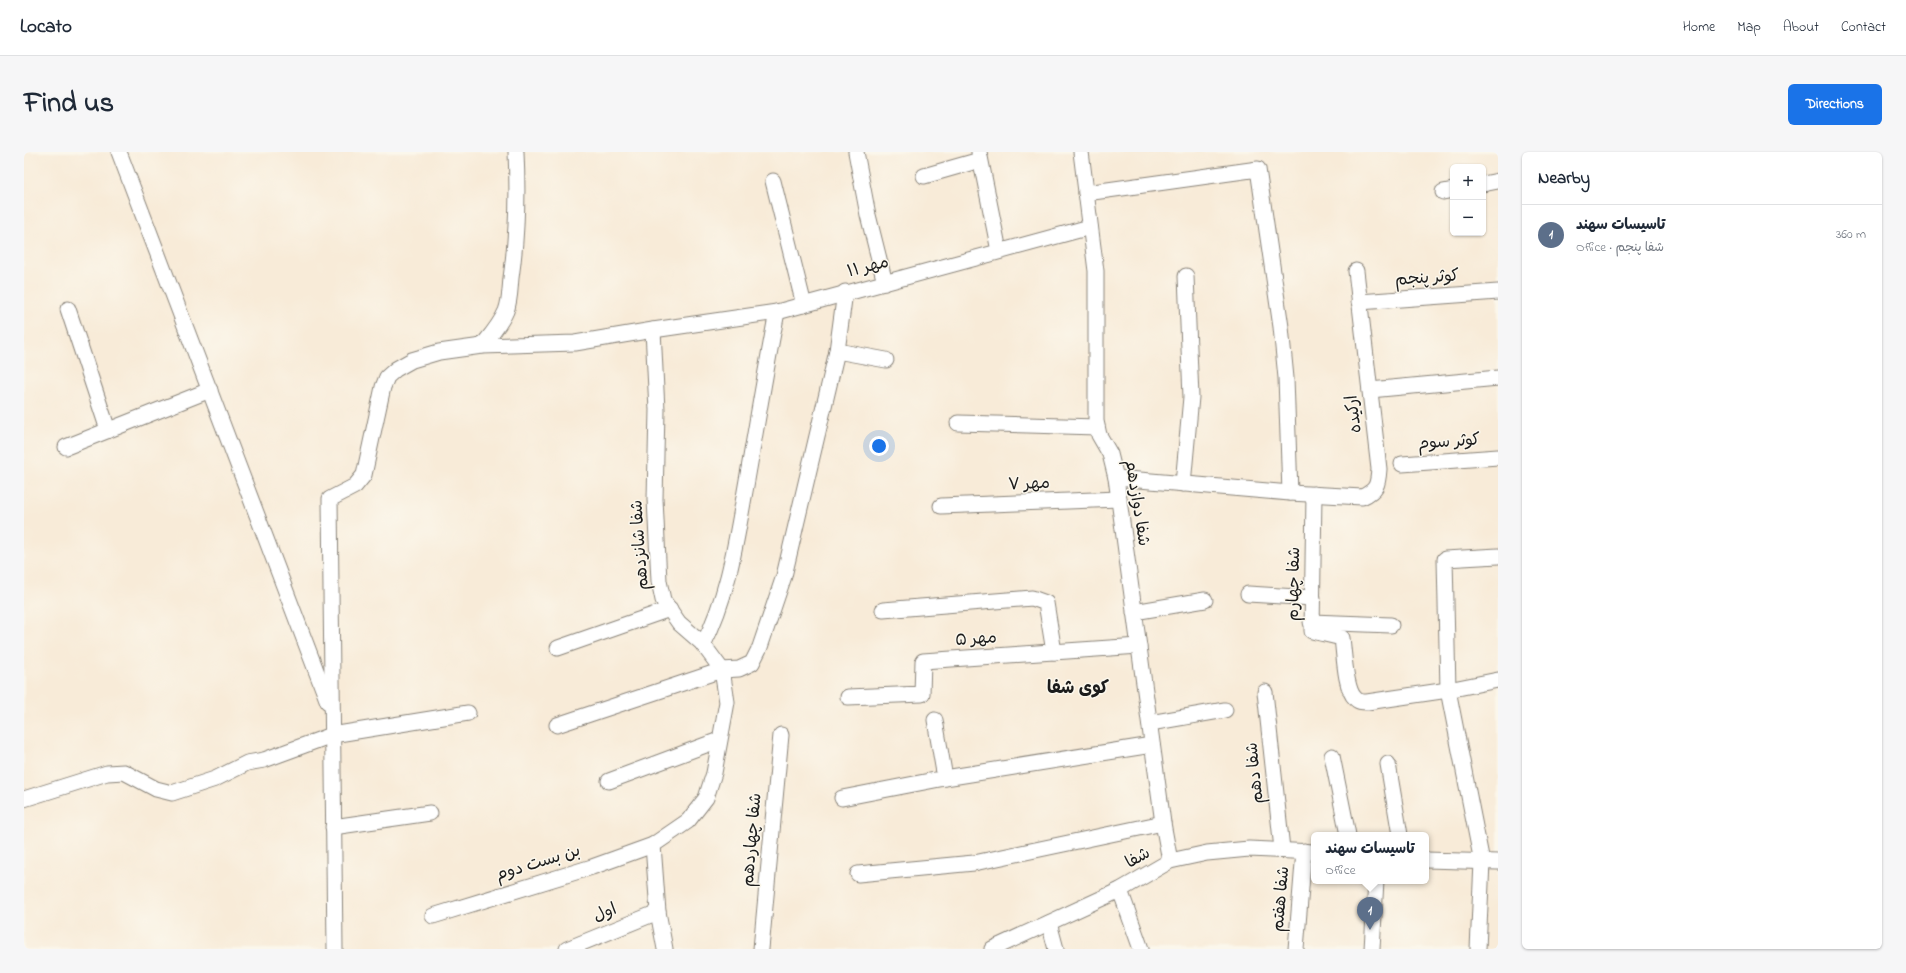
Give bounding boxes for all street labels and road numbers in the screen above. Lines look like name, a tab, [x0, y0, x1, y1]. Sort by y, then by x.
street label: مهر ۱۱	[844, 250, 892, 284]
street label: کوثر پنجم	[1394, 263, 1460, 293]
street label: ارکیده	[1339, 394, 1369, 434]
street label: کوثر سوم	[1417, 427, 1481, 457]
street label: شفا دوازدهم	[1118, 458, 1156, 548]
street label: مهر ۷	[1007, 471, 1051, 497]
street label: شفا شانزدهم	[624, 499, 656, 591]
street label: شفا چهارم	[1281, 547, 1307, 621]
street label: مهر ۵	[954, 625, 998, 653]
street label: شفا دهم	[1239, 741, 1271, 805]
street label: شفا چهاردهم	[735, 792, 769, 888]
street label: بن بست دوم	[493, 838, 583, 888]
street label: شفا	[1121, 841, 1155, 875]
street label: شفا هفتم	[1266, 865, 1296, 933]
street label: اول	[589, 897, 621, 929]

